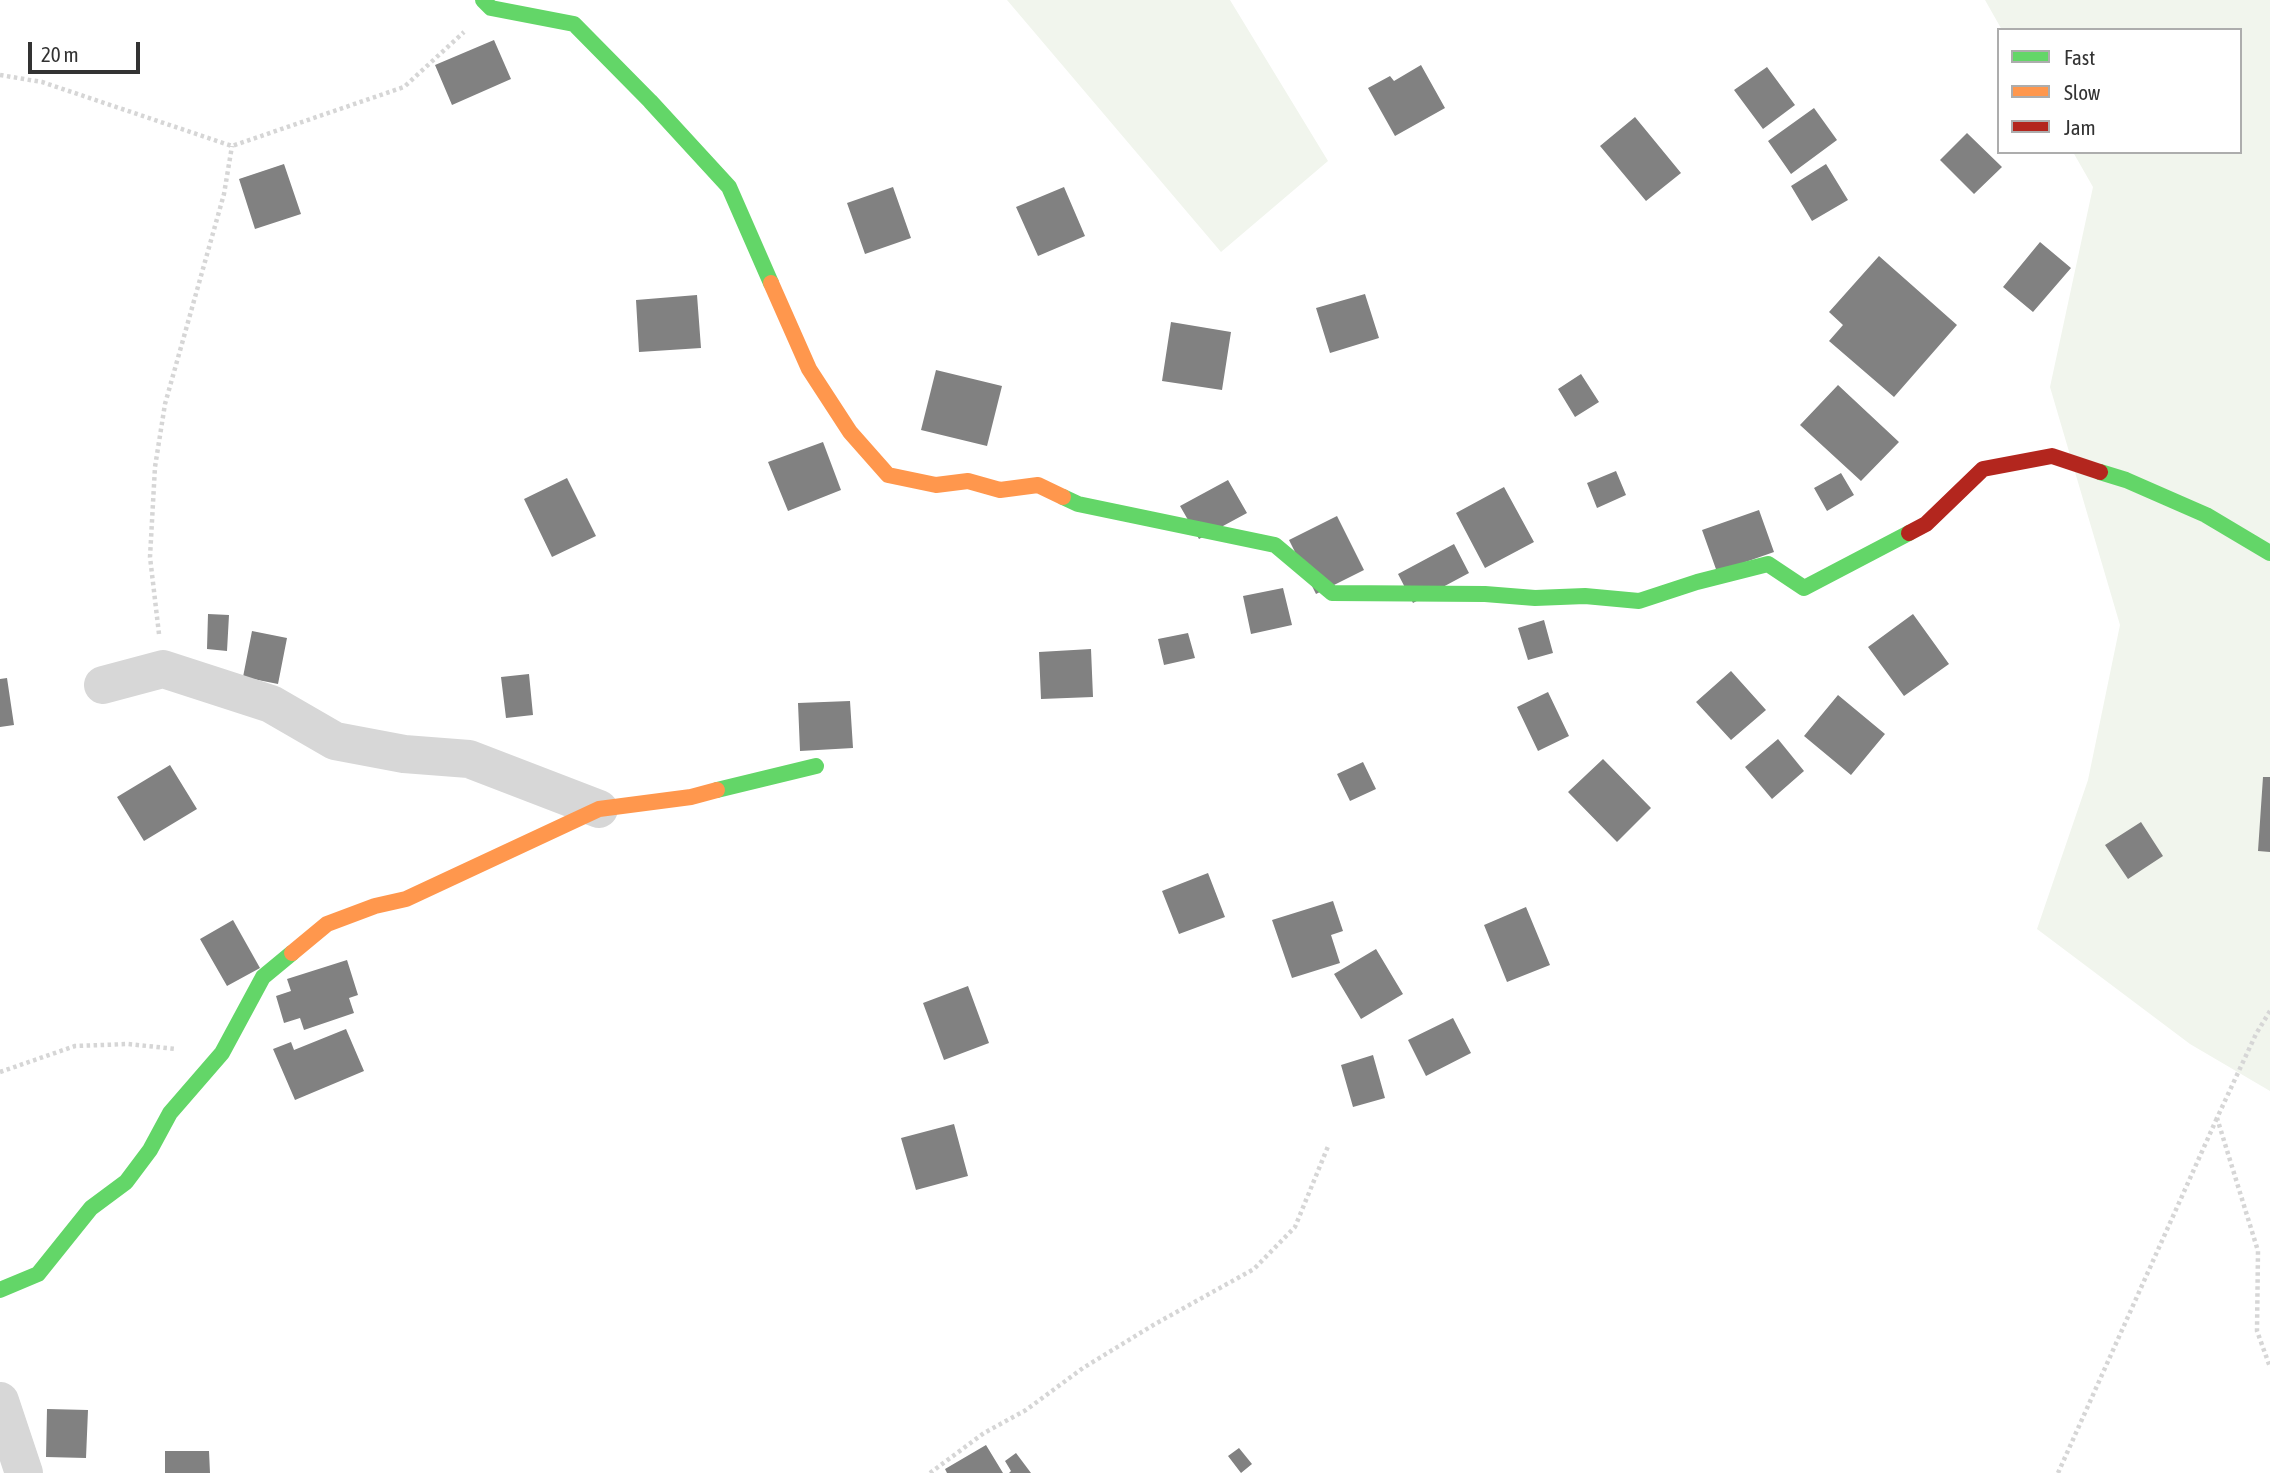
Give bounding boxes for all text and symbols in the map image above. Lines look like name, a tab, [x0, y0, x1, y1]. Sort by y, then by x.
scale bar	[32, 28, 144, 72]
legend	[1997, 28, 2242, 154]
text: 20 m	[41, 42, 79, 66]
text: Fast	[2064, 45, 2095, 69]
text: Slow	[2064, 80, 2100, 104]
text: Jam	[2064, 115, 2096, 139]

